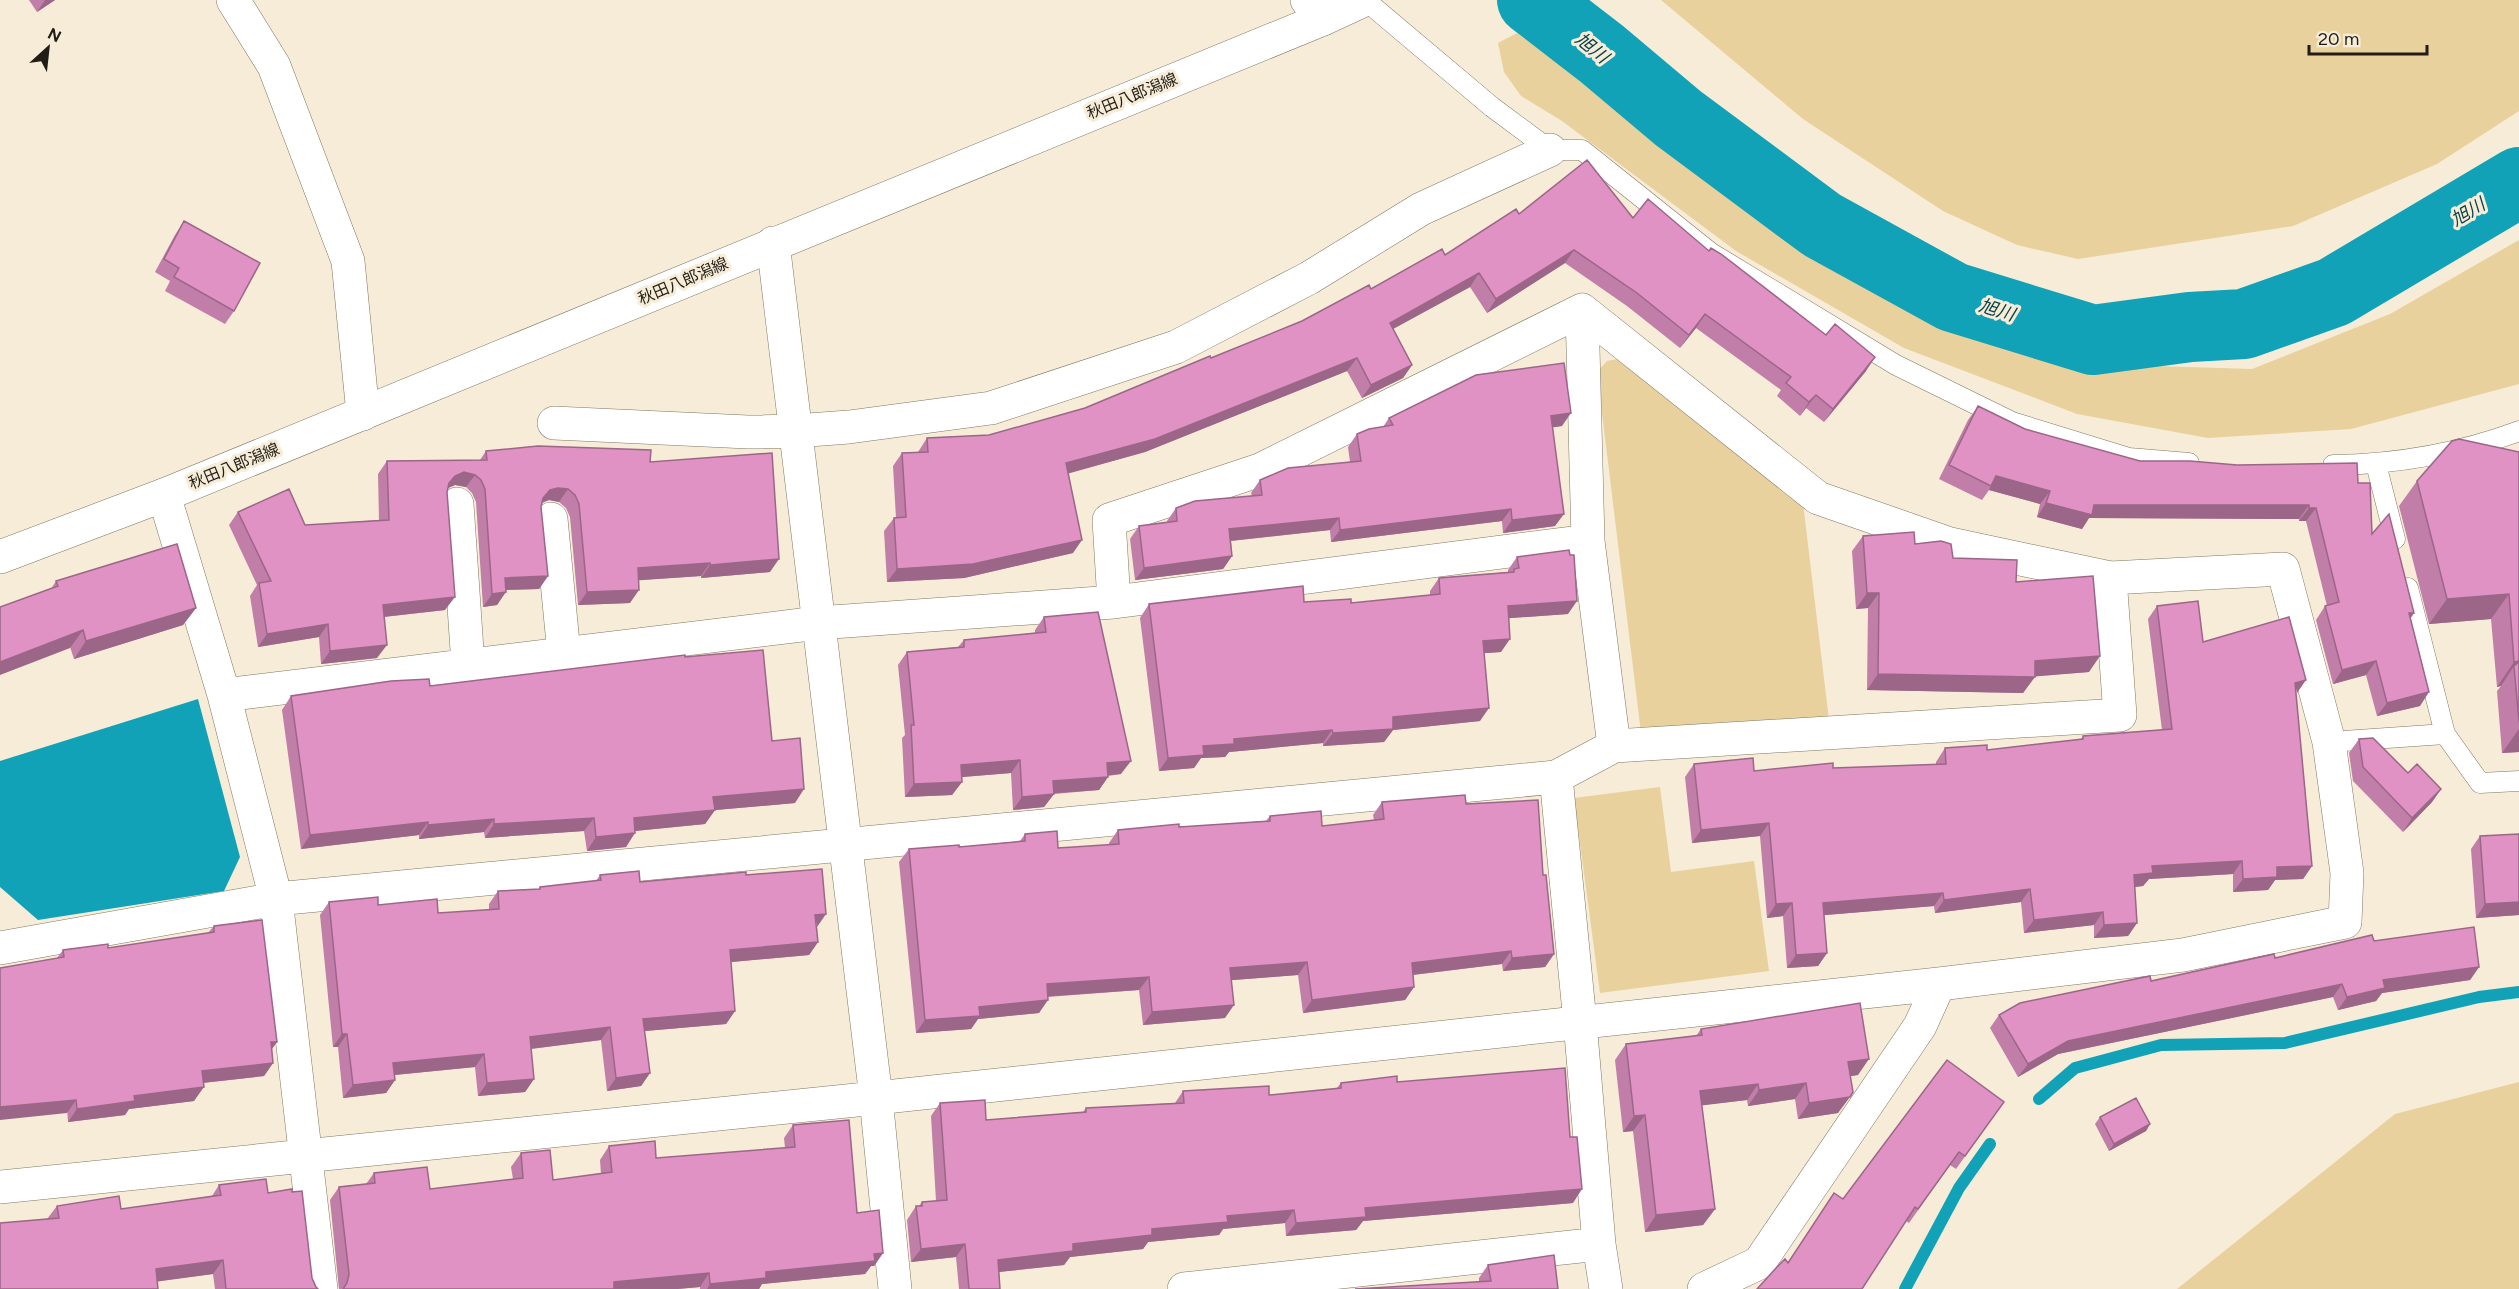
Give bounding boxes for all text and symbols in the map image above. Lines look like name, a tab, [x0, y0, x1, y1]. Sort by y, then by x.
north arrow	[18, 18, 78, 78]
scale bar	[2309, 18, 2428, 56]
text: N	[45, 24, 64, 46]
water label: 旭川	[1571, 28, 1614, 69]
text: 20 m	[2318, 28, 2359, 50]
street label: 秋田八郎潟線	[1084, 69, 1180, 123]
water label: 旭川	[2447, 192, 2491, 231]
street label: 秋田八郎潟線	[635, 253, 731, 309]
water label: 旭川	[1977, 294, 2019, 326]
street label: 秋田八郎潟線	[186, 439, 282, 493]

